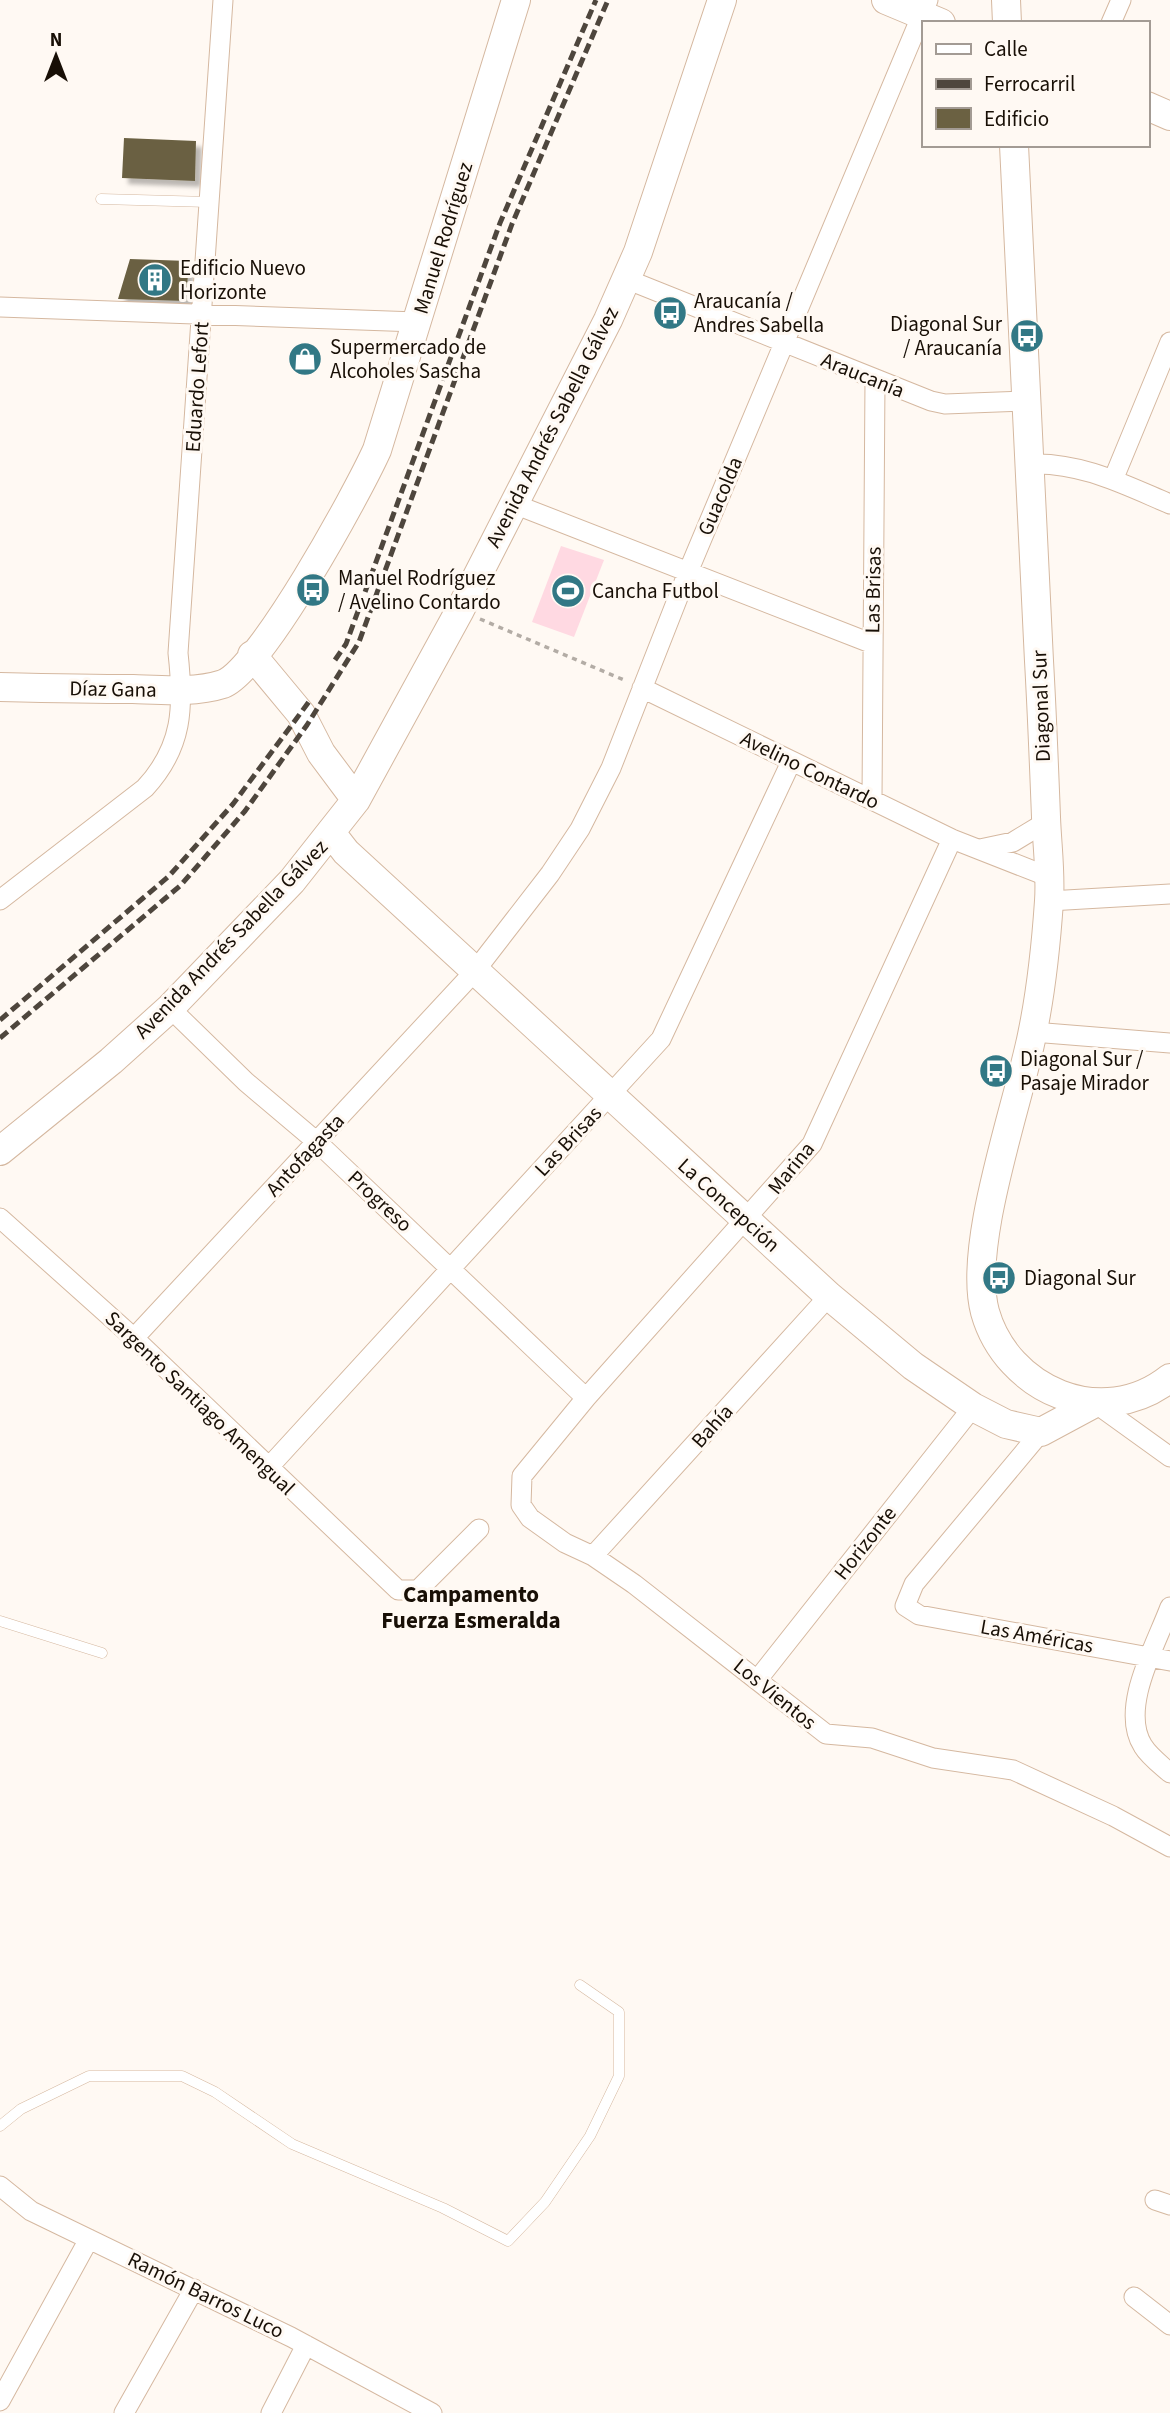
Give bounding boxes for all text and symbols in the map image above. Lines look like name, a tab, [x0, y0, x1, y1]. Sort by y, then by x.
north arrow	[21, 21, 91, 91]
legend	[922, 21, 1149, 147]
text: N	[50, 27, 62, 54]
text: Calle	[984, 34, 1028, 64]
text: Ferrocarril	[984, 69, 1075, 99]
text: Edificio	[984, 104, 1049, 134]
street label: Manuel Rodríguez	[406, 158, 480, 318]
place label: Edificio Nuevo Horizonte	[180, 253, 306, 307]
building icon: Edificio Nuevo Horizonte	[136, 261, 174, 299]
place label: Araucanía / Andres Sabella	[694, 286, 824, 340]
bus stop icon: Araucanía / Andres Sabella	[651, 294, 689, 332]
street label: Avenida Andrés Sabella Gálvez	[478, 301, 626, 553]
place label: Diagonal Sur / Araucanía	[890, 309, 1003, 363]
bus stop icon: Diagonal Sur / Araucanía	[1008, 317, 1046, 355]
street label: Eduardo Lefort	[177, 321, 217, 453]
place label: Supermercado de Alcoholes Sascha	[330, 332, 486, 386]
shop icon: Supermercado de Alcoholes Sascha	[286, 340, 324, 378]
street label: Araucanía	[817, 345, 909, 405]
street label: Guacolda	[690, 452, 750, 540]
street label: Las Brisas	[857, 546, 889, 634]
place label: Manuel Rodríguez / Avelino Contardo	[338, 563, 501, 617]
bus stop icon: Manuel Rodríguez / Avelino Contardo	[294, 571, 332, 609]
sports icon: Cancha Futbol	[549, 572, 587, 610]
place label: Cancha Futbol	[592, 576, 719, 606]
street label: Diagonal Sur	[1024, 649, 1058, 762]
street label: Díaz Gana	[69, 673, 157, 705]
street label: Avelino Contardo	[735, 723, 885, 817]
street label: Avenida Andrés Sabella Gálvez	[128, 833, 335, 1045]
place label: Diagonal Sur / Pasaje Mirador	[1020, 1044, 1150, 1098]
bus stop icon: Diagonal Sur / Pasaje Mirador	[977, 1052, 1015, 1090]
street label: Las Brisas	[527, 1099, 609, 1183]
street label: Antofagasta	[259, 1107, 351, 1203]
street label: Marina	[760, 1135, 822, 1201]
street label: La Concepción	[671, 1151, 787, 1259]
street label: Progreso	[341, 1163, 419, 1239]
bus stop icon: Diagonal Sur	[980, 1259, 1018, 1297]
place label: Diagonal Sur	[1024, 1263, 1137, 1293]
street label: Sargento Santiago Amengual	[98, 1304, 302, 1502]
street label: Bahía	[684, 1397, 740, 1455]
street label: Horizonte	[827, 1500, 903, 1586]
district label: Campamento Fuerza Esmeralda	[381, 1578, 561, 1637]
street label: Las Américas	[978, 1611, 1096, 1661]
street label: Los Vientos	[727, 1651, 823, 1737]
street label: Ramón Barros Luco	[123, 2244, 289, 2346]

